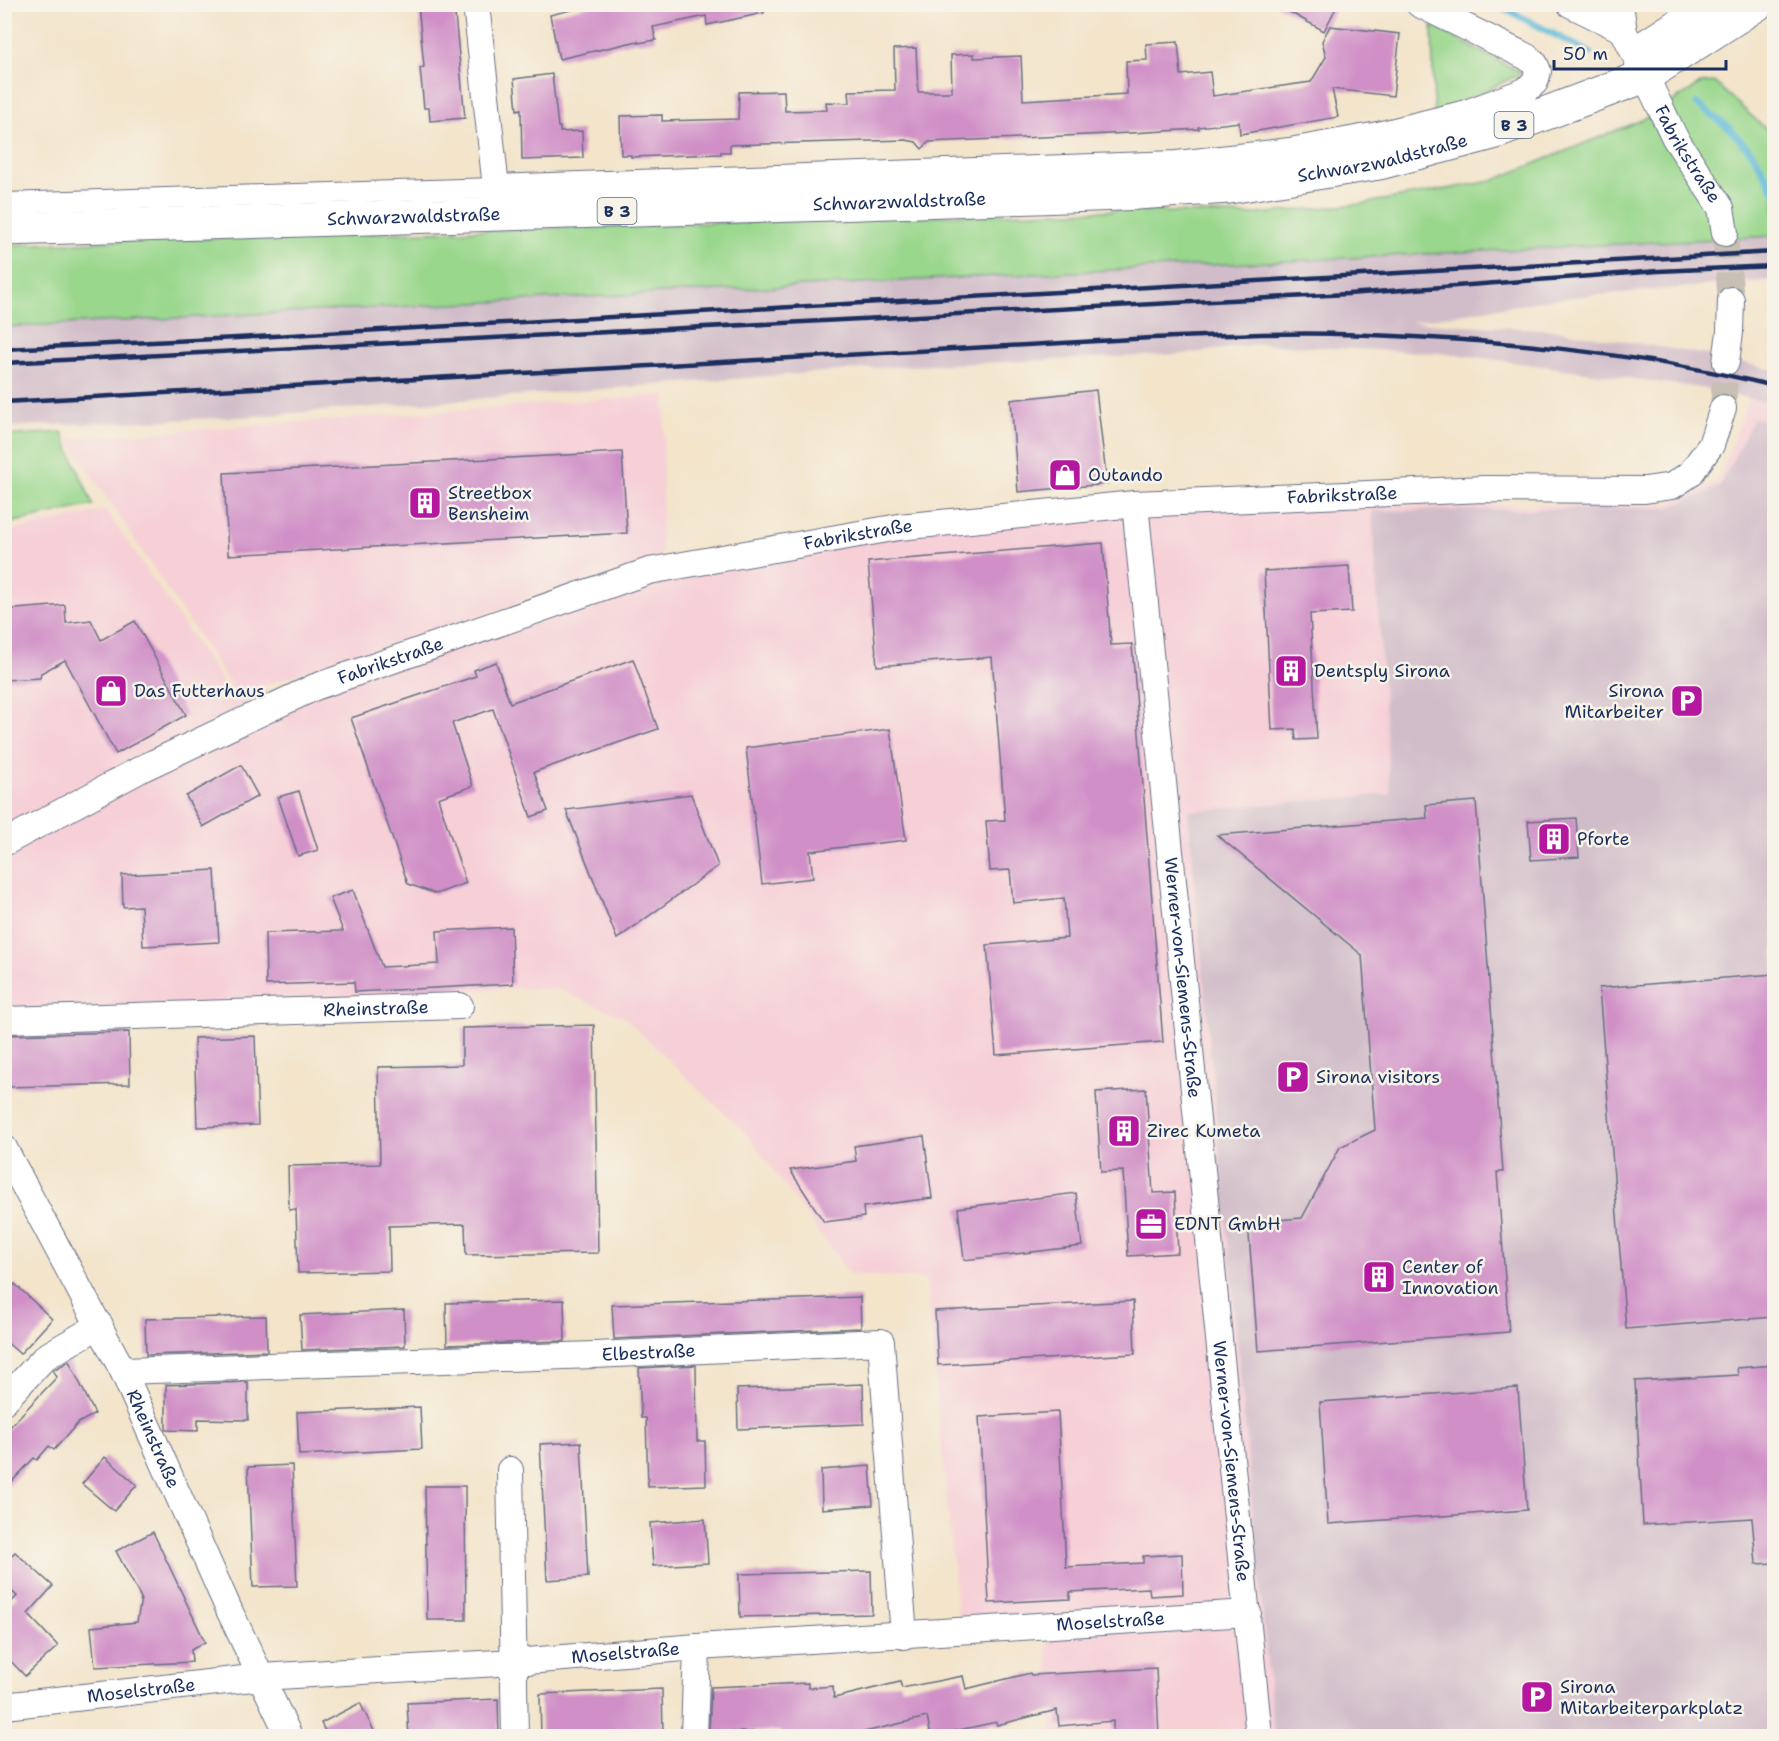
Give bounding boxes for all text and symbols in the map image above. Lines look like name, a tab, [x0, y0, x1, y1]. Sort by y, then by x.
scale bar	[1554, 33, 1726, 71]
text: 50 m	[1563, 42, 1608, 66]
street label: Fabrikstraße	[1649, 101, 1726, 207]
road number: B 3	[1494, 112, 1534, 138]
street label: Schwarzwaldstraße	[1296, 128, 1470, 188]
street label: Schwarzwaldstraße	[812, 187, 987, 217]
road number: B 3	[598, 198, 636, 224]
street label: Schwarzwaldstraße	[327, 202, 501, 231]
shop icon: Outando	[1047, 457, 1083, 493]
place label: Outando	[1088, 463, 1163, 487]
place label: Streetbox Bensheim	[448, 481, 532, 526]
street label: Fabrikstraße	[1287, 481, 1398, 509]
building icon: Streetbox Bensheim	[407, 485, 443, 521]
street label: Fabrikstraße	[802, 514, 914, 556]
street label: Fabrikstraße	[334, 631, 447, 690]
building icon: Dentsply Sirona	[1273, 653, 1309, 689]
place label: Dentsply Sirona	[1314, 659, 1450, 683]
shop icon: Das Futterhaus	[93, 673, 129, 709]
place label: Das Futterhaus	[134, 679, 265, 703]
place label: Sirona Mitarbeiter	[1564, 679, 1664, 724]
parking icon: Sirona Mitarbeiter	[1669, 683, 1705, 719]
building icon: Pforte	[1536, 821, 1572, 857]
place label: Pforte	[1577, 827, 1630, 851]
street label: Werner-von-Siemens-Straße	[1159, 856, 1207, 1099]
street label: Rheinstraße	[323, 995, 429, 1022]
parking icon: Sirona visitors	[1275, 1059, 1311, 1095]
place label: Sirona visitors	[1316, 1065, 1440, 1089]
building icon: Zirec Kumeta	[1106, 1113, 1142, 1149]
place label: Zirec Kumeta	[1147, 1119, 1260, 1143]
office icon: EDNT GmbH	[1133, 1206, 1169, 1242]
place label: EDNT GmbH	[1174, 1212, 1281, 1236]
place label: Center of Innovation	[1402, 1255, 1499, 1300]
building icon: Center of Innovation	[1361, 1259, 1397, 1295]
street label: Elbestraße	[601, 1338, 696, 1367]
street label: Werner-von-Siemens-Straße	[1207, 1339, 1255, 1583]
street label: Rheinstraße	[121, 1386, 186, 1492]
street label: Moselstraße	[1056, 1606, 1166, 1637]
street label: Moselstraße	[570, 1636, 681, 1669]
street label: Moselstraße	[86, 1673, 197, 1709]
place label: Sirona Mitarbeiterparkplatz	[1560, 1675, 1743, 1720]
parking icon: Sirona Mitarbeiterparkplatz	[1519, 1679, 1555, 1715]

